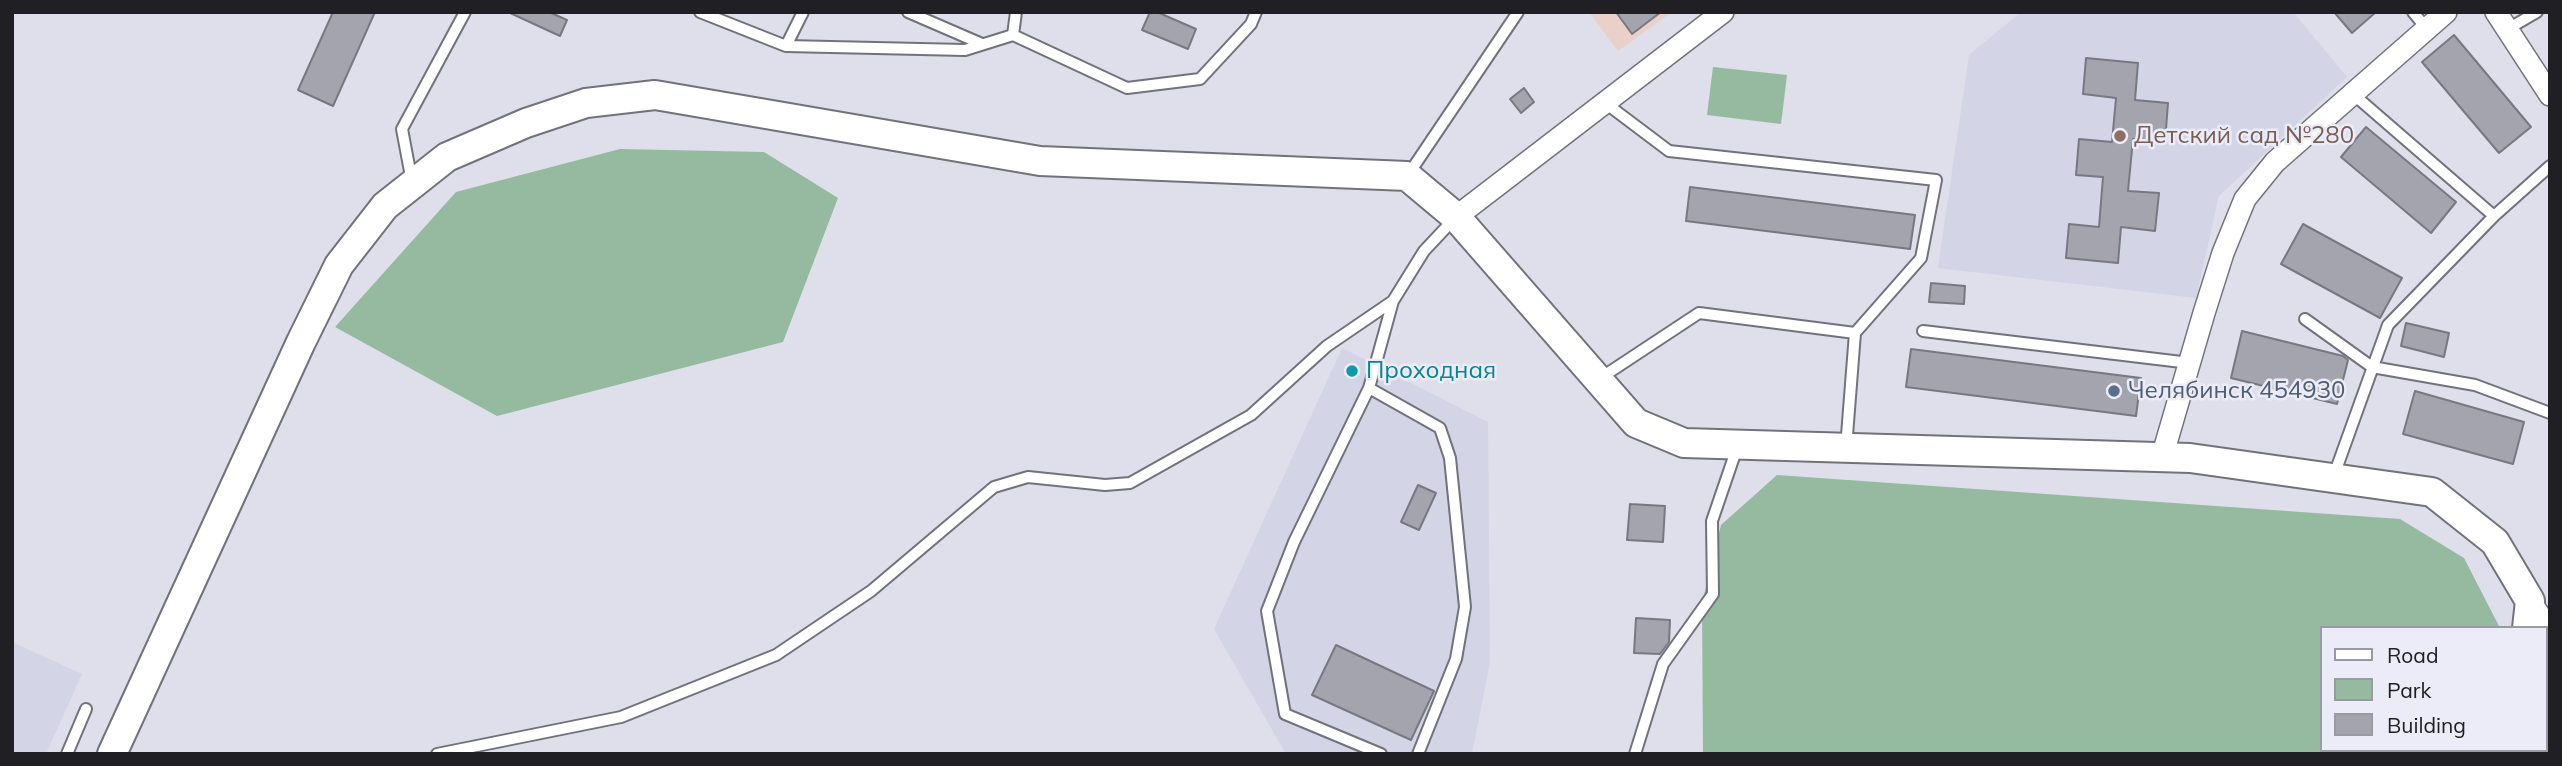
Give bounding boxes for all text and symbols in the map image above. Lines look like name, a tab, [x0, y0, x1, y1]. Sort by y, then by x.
place label: Детский сад №280	[2134, 122, 2354, 150]
marker: Детский сад №280	[2112, 128, 2128, 144]
place label: Проходная	[1366, 357, 1496, 385]
marker: Проходная	[1344, 363, 1360, 379]
place label: Челябинск 454930	[2128, 377, 2345, 405]
marker: Челябинск 454930	[2106, 383, 2122, 399]
legend	[2320, 626, 2548, 752]
text: Road	[2387, 642, 2438, 668]
text: Park	[2387, 677, 2431, 703]
text: Building	[2387, 712, 2466, 738]

